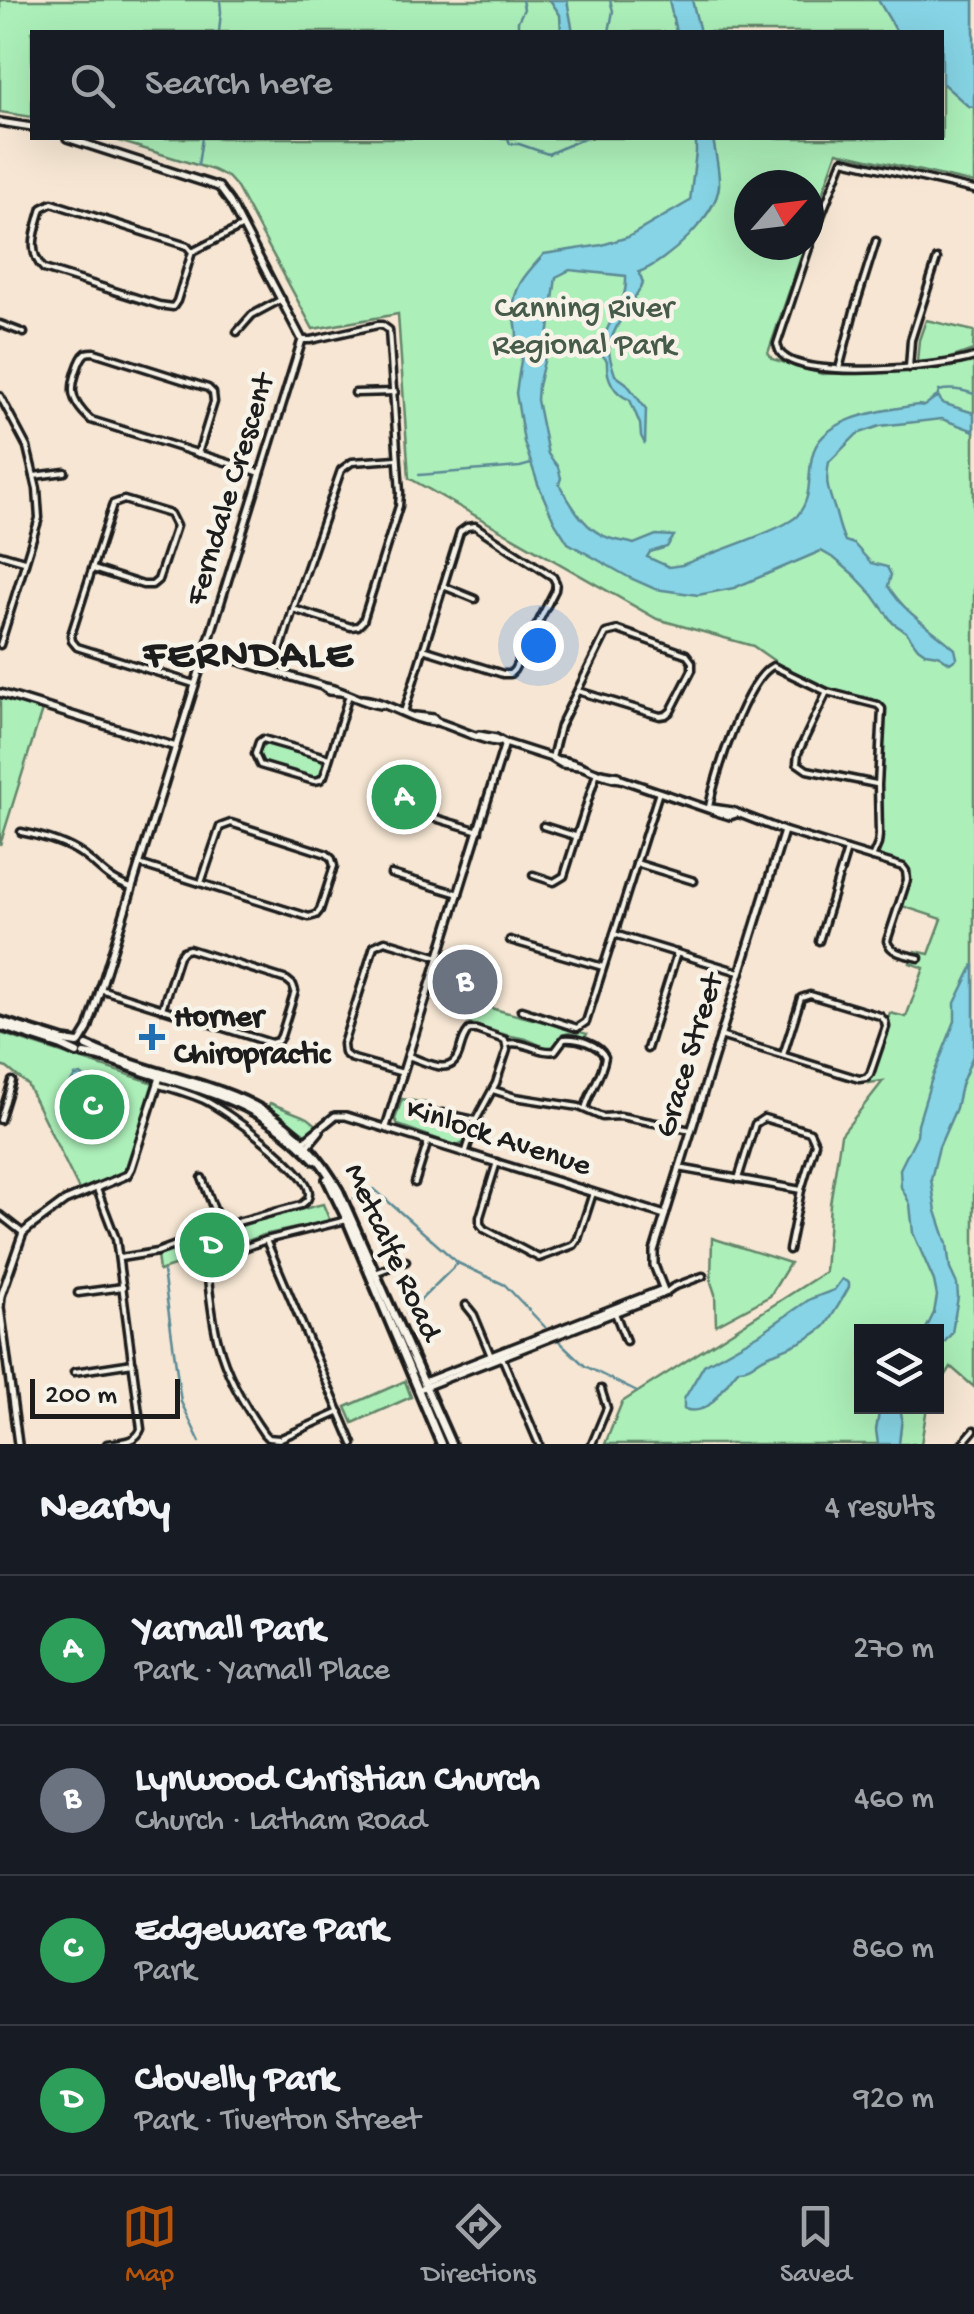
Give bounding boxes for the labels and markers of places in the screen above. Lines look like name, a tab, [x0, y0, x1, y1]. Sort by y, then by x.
pin: A	[372, 760, 436, 834]
pin: B	[432, 944, 498, 1020]
place label: Horner Chiropractic	[174, 1000, 332, 1075]
marker: Horner Chiropractic	[139, 1024, 165, 1050]
pin: C	[59, 1070, 124, 1144]
pin: D	[180, 1208, 244, 1282]

